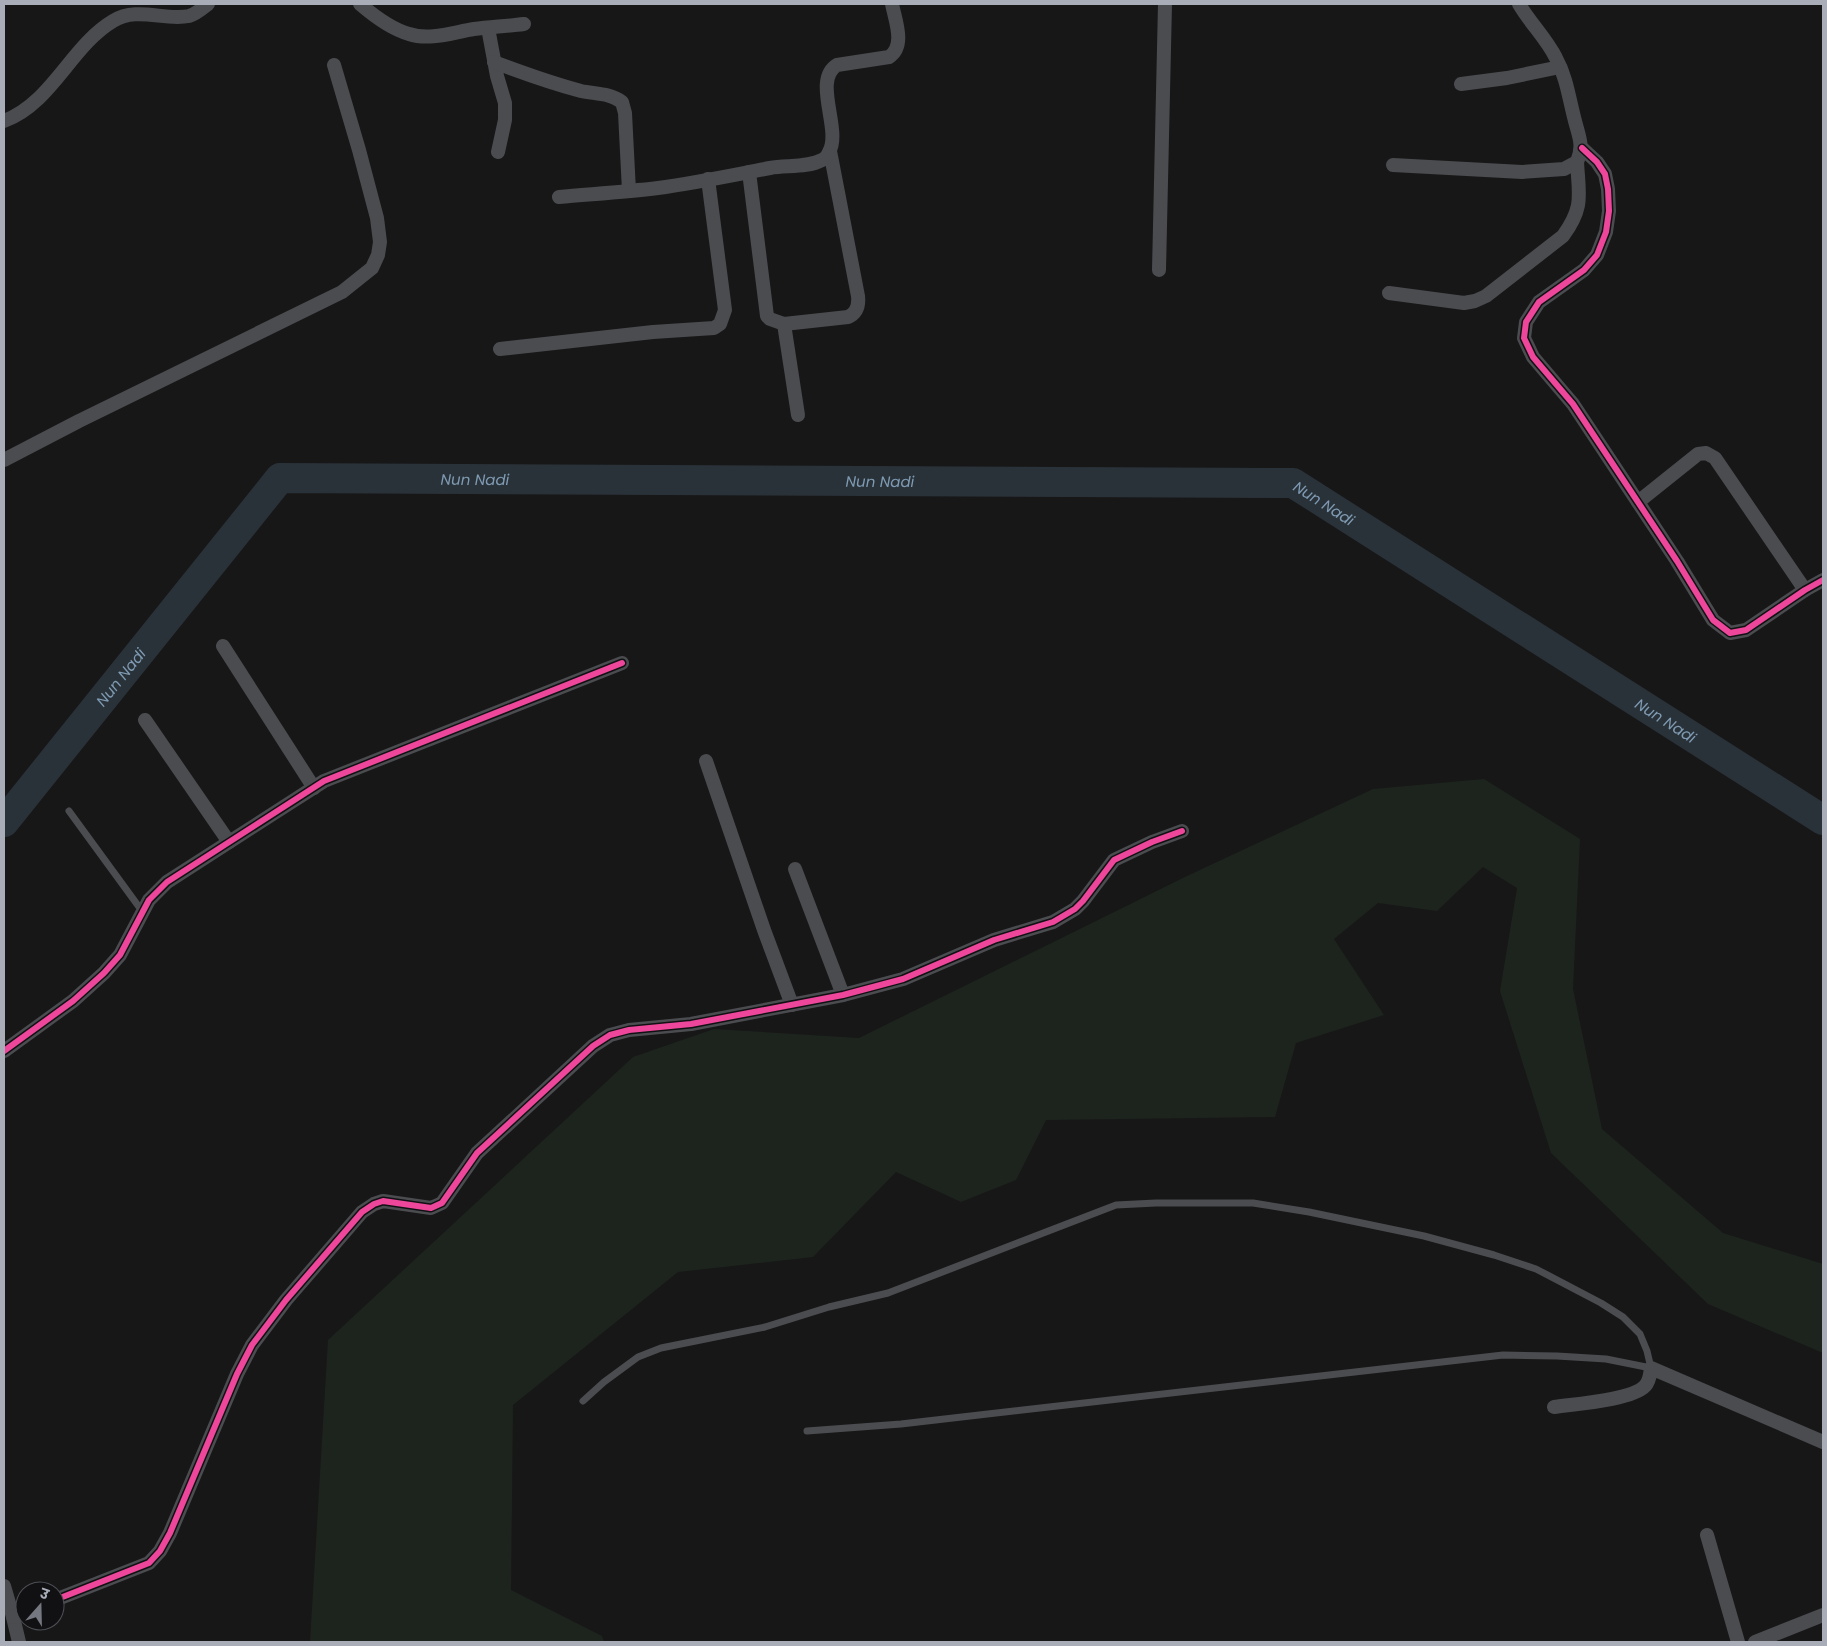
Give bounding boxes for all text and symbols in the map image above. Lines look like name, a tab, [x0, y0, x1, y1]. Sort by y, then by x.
water label: Nun Nadi	[441, 468, 510, 490]
water label: Nun Nadi	[846, 470, 915, 492]
water label: Nun Nadi	[1290, 476, 1359, 530]
water label: Nun Nadi	[91, 643, 150, 710]
water label: Nun Nadi	[1631, 693, 1701, 748]
north arrow	[15, 1581, 65, 1631]
text: उ	[36, 1583, 53, 1605]

